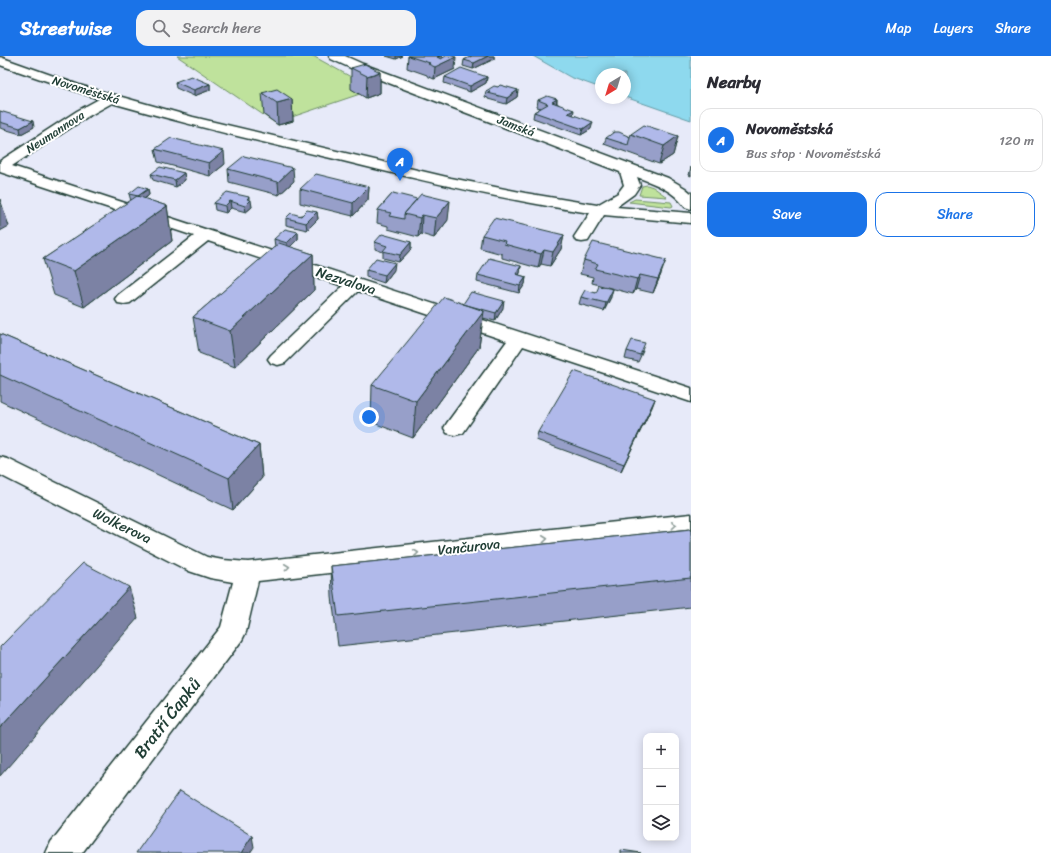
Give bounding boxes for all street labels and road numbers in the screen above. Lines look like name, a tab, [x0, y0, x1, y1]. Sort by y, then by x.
street label: Novoměstská	[50, 69, 122, 111]
street label: Neumannova	[21, 104, 90, 159]
street label: Jamská	[493, 108, 538, 143]
street label: Nezvalova	[313, 260, 379, 302]
street label: Wolkerova	[88, 501, 156, 551]
street label: Vančurova	[437, 531, 501, 563]
street label: Bratří Čapků	[126, 671, 208, 765]

